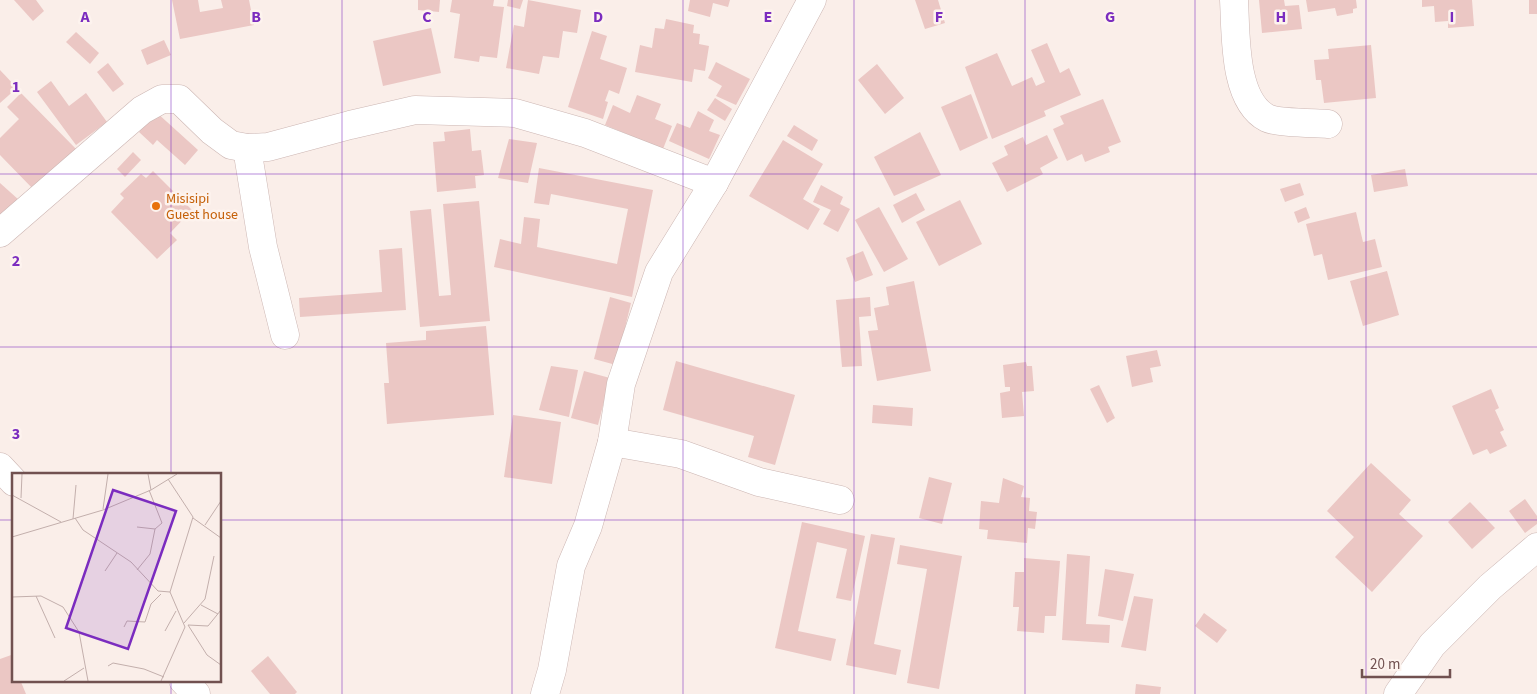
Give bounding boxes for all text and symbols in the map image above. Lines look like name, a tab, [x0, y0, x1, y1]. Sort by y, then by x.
text: A	[79, 6, 90, 28]
text: B	[251, 6, 261, 28]
text: C	[422, 6, 432, 28]
text: D	[593, 6, 603, 28]
text: E	[764, 6, 772, 28]
text: F	[935, 6, 943, 28]
text: G	[1105, 6, 1115, 28]
text: H	[1276, 6, 1286, 28]
text: I	[1450, 6, 1454, 28]
text: 1	[12, 76, 20, 98]
place label: Misisipi Guest house	[166, 189, 238, 225]
marker: Misisipi Guest house	[150, 200, 162, 212]
text: 2	[12, 250, 20, 272]
text: 3	[12, 423, 20, 445]
inset map	[12, 473, 221, 682]
scale bar	[1362, 646, 1450, 678]
text: 20 m	[1370, 654, 1400, 675]

